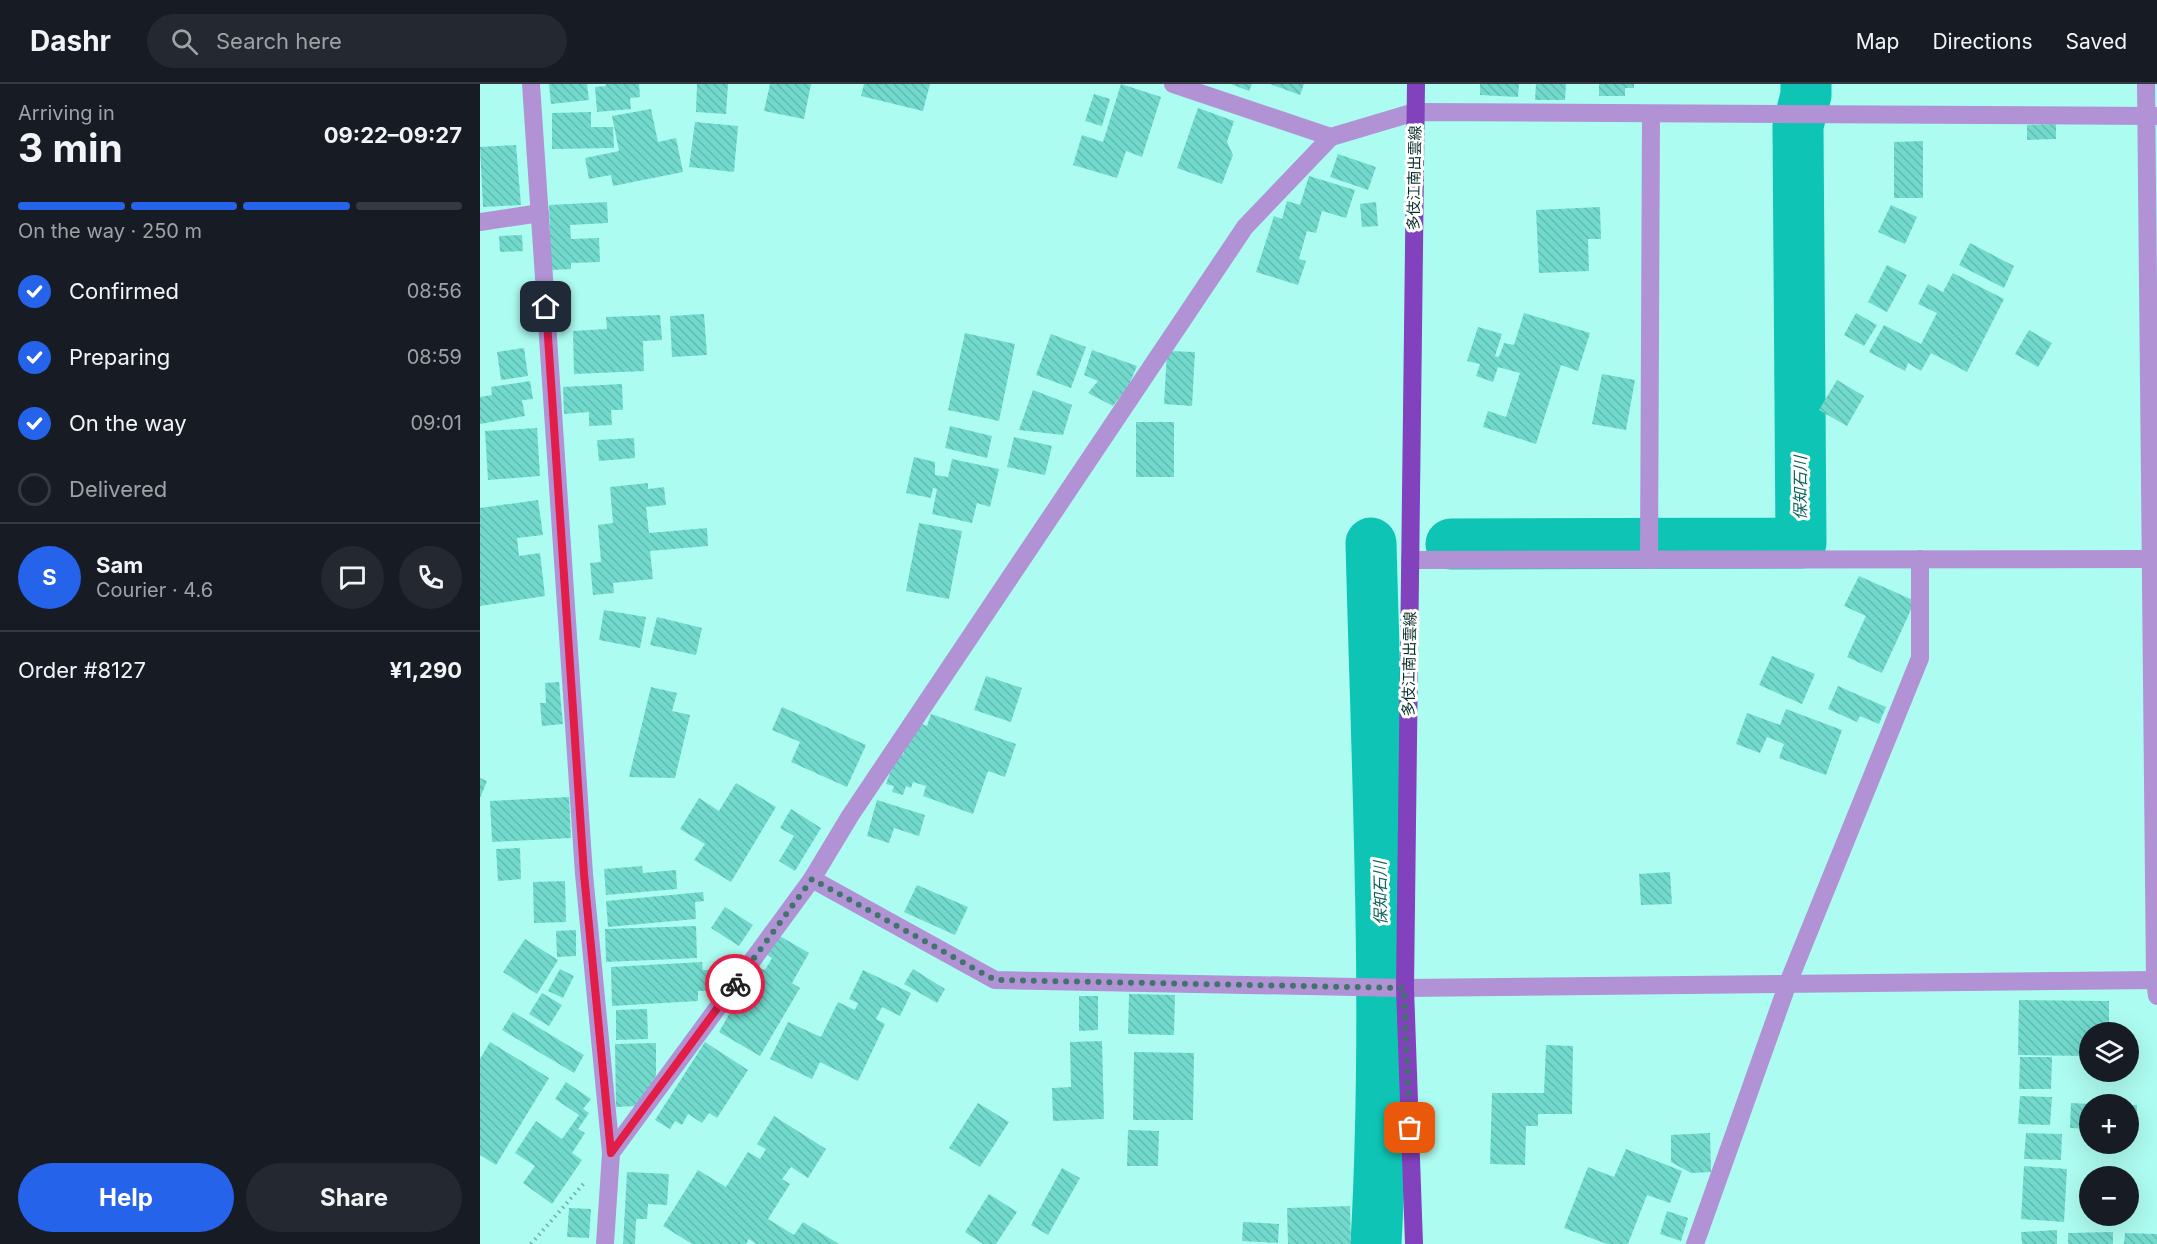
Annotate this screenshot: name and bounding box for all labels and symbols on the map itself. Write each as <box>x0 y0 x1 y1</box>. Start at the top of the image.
street label: 多伎江南出雲線 <box>1404 125 1424 231</box>
pin <box>520 281 571 332</box>
water label: 保知石川 <box>1790 454 1810 520</box>
street label: 多伎江南出雲線 <box>1399 611 1419 717</box>
water label: 保知石川 <box>1369 859 1391 925</box>
courier <box>705 954 765 1014</box>
pin <box>1384 1102 1435 1153</box>

